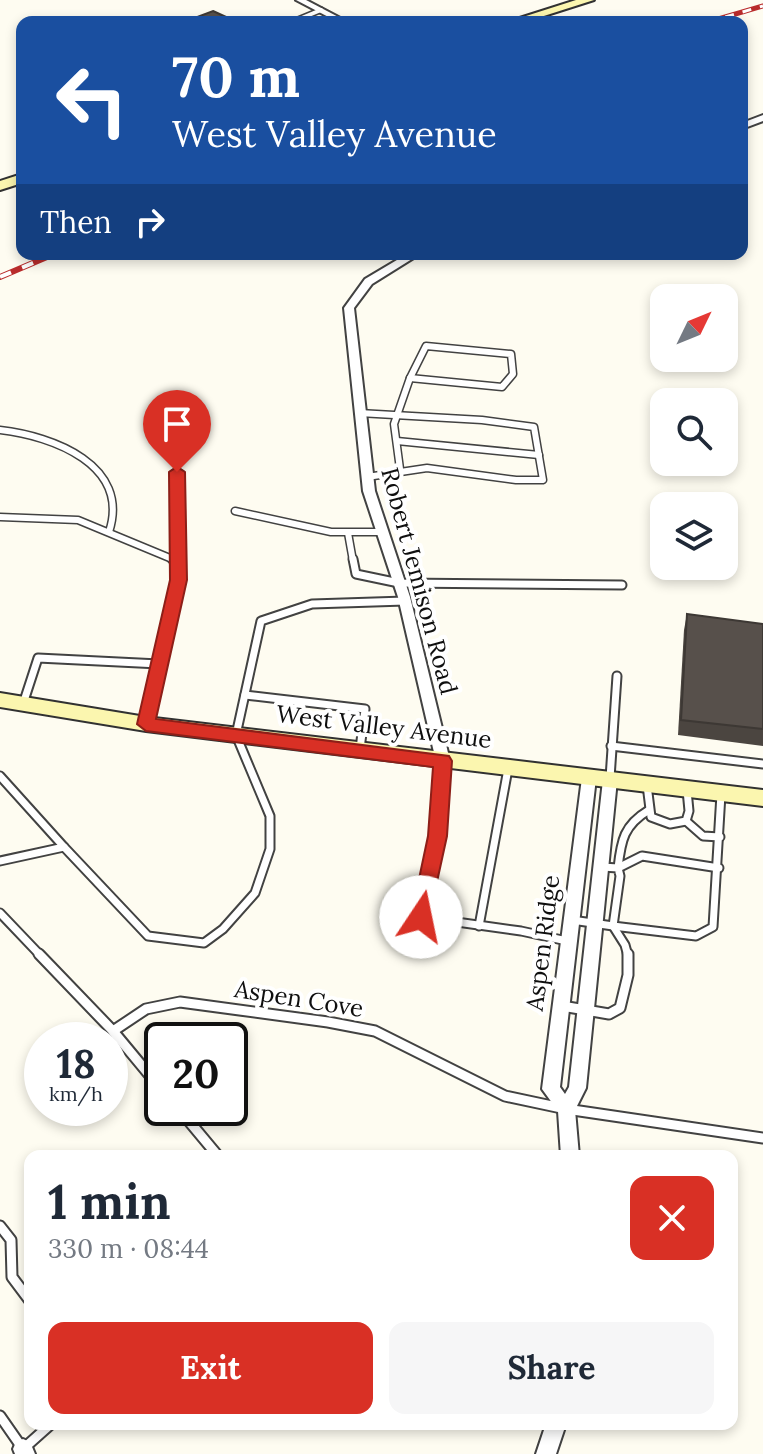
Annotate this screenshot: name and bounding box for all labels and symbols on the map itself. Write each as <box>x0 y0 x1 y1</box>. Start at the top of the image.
north arrow <box>650 284 738 372</box>
pin <box>143 390 211 472</box>
street label: Robert Jemison Road <box>374 464 465 698</box>
street label: West Valley Avenue <box>275 698 493 755</box>
street label: Aspen Ridge <box>519 873 566 1014</box>
position arrow <box>379 875 463 959</box>
street label: Aspen Cove <box>231 973 366 1024</box>
speed limit sign: 20 <box>144 1022 248 1126</box>

